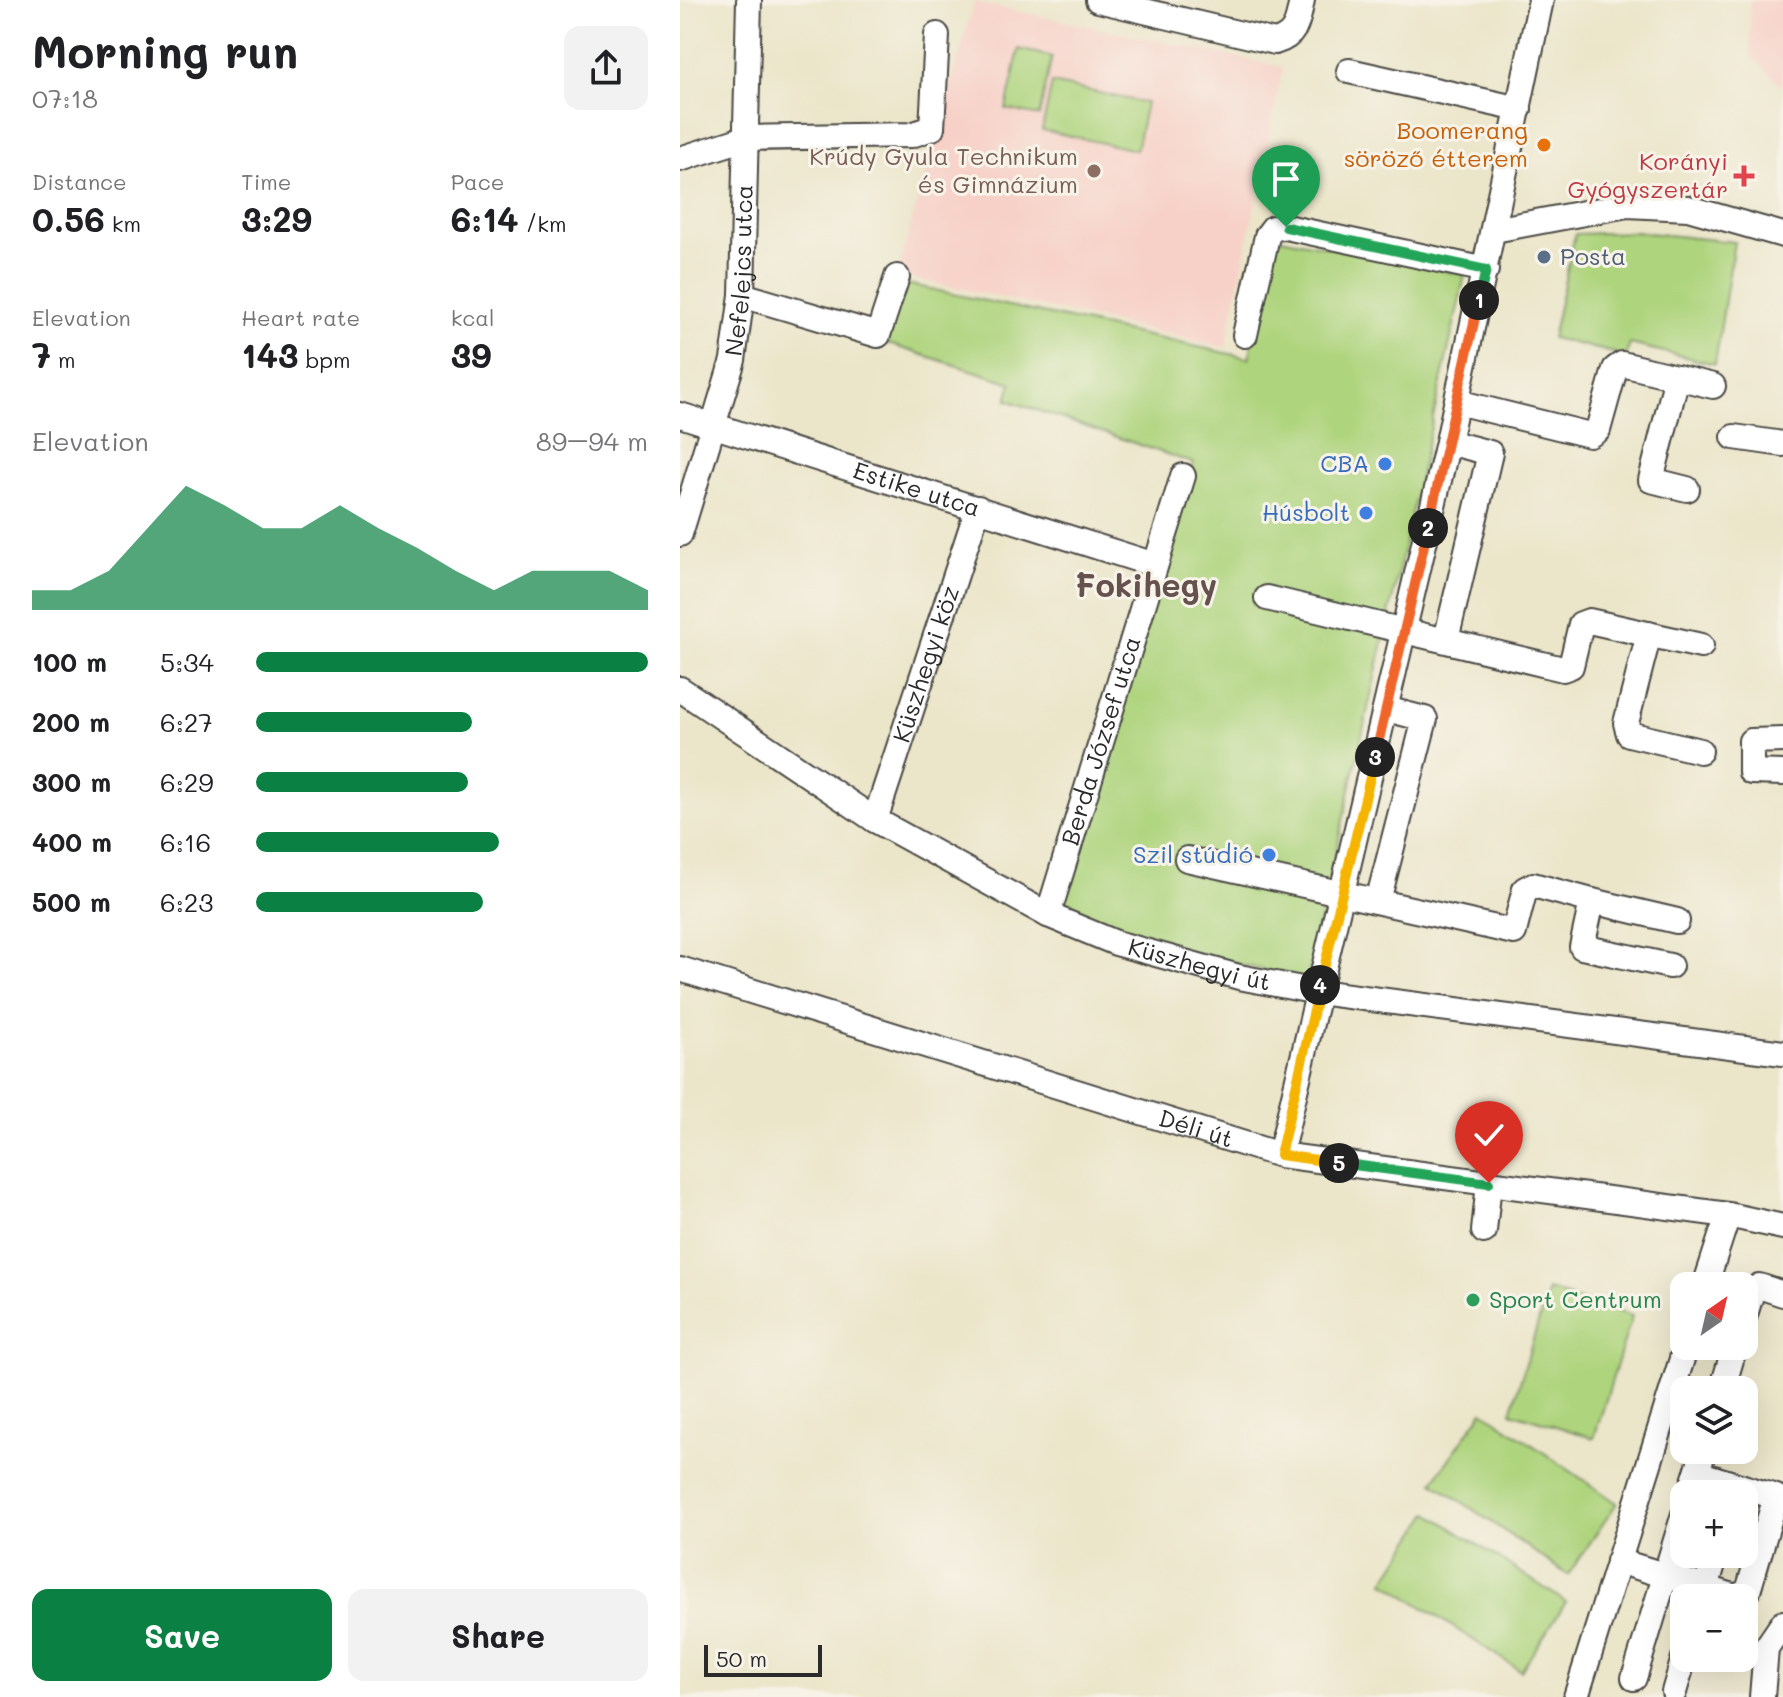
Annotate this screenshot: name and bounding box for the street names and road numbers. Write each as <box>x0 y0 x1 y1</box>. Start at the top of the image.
street label: Nefelejcs utca <box>717 184 759 358</box>
street label: Estike utca <box>850 454 984 523</box>
street label: Küszhegyi köz <box>885 582 965 746</box>
street label: Berda József utca <box>1053 632 1147 849</box>
street label: Küszhegyi út <box>1125 930 1273 997</box>
street label: Déli út <box>1155 1101 1237 1154</box>

